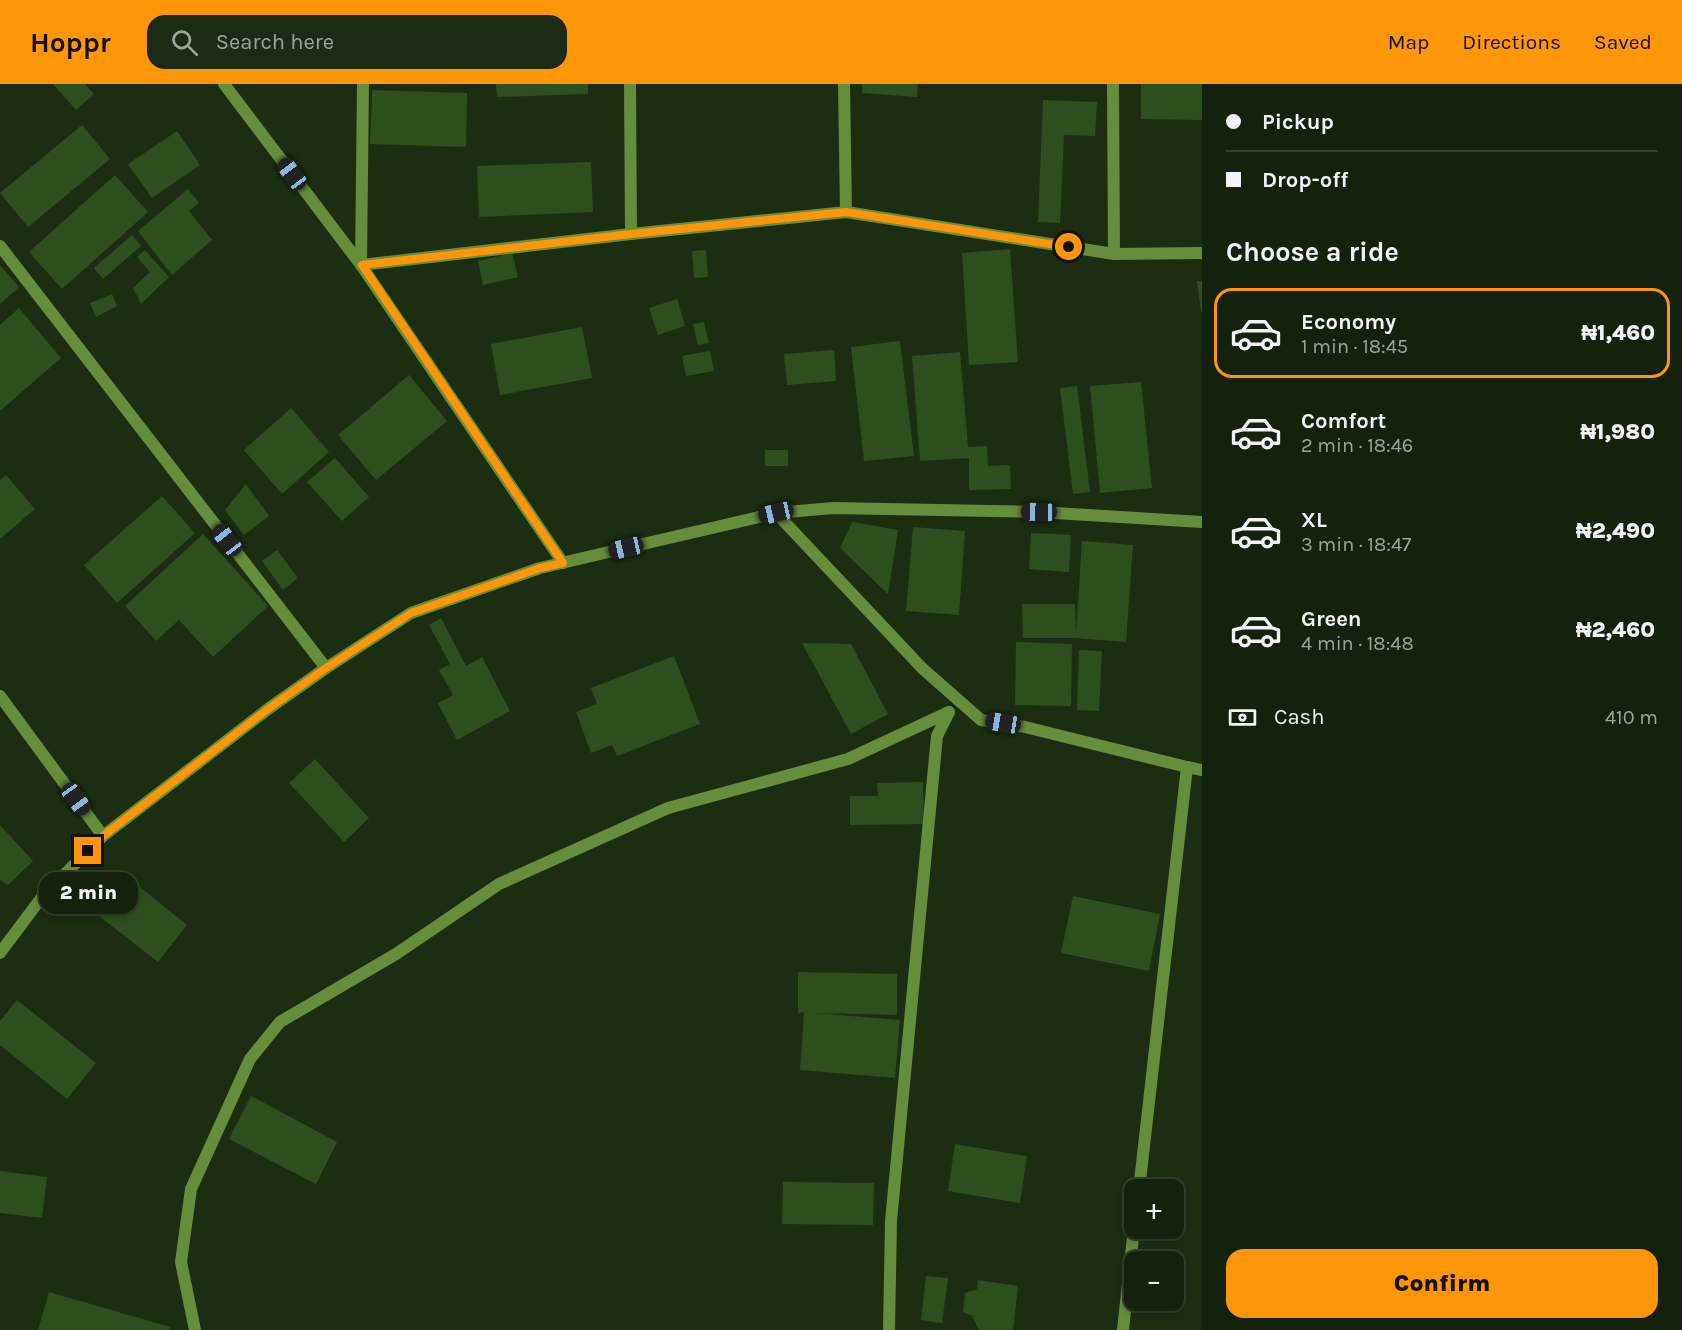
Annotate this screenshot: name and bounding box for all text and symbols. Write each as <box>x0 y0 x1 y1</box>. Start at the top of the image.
search box <box>147 15 567 69</box>
text: Hoppr <box>30 26 111 59</box>
icon: search <box>168 26 201 59</box>
text: Search here <box>216 29 334 55</box>
text: Map <box>1388 30 1429 54</box>
text: Directions <box>1462 30 1561 54</box>
text: Saved <box>1594 30 1652 54</box>
text: Pickup <box>1262 109 1334 135</box>
car <box>274 154 310 194</box>
text: Drop-off <box>1262 167 1348 193</box>
route start <box>1055 233 1082 260</box>
text: Choose a ride <box>1226 236 1399 268</box>
icon: car <box>1229 306 1283 360</box>
text: Economy <box>1301 309 1396 335</box>
text: ₦1,460 <box>1581 320 1655 346</box>
text: 1 min · 18:45 <box>1301 335 1408 358</box>
icon: car <box>1229 405 1283 459</box>
text: Comfort <box>1301 408 1386 434</box>
text: ₦1,980 <box>1580 419 1655 445</box>
text: 2 min · 18:46 <box>1301 434 1413 457</box>
car <box>756 500 796 526</box>
car <box>1021 503 1057 521</box>
icon: car <box>1229 504 1283 558</box>
text: XL <box>1301 507 1327 533</box>
text: ₦2,490 <box>1576 518 1655 544</box>
car <box>209 520 245 560</box>
text: 3 min · 18:47 <box>1301 533 1411 556</box>
car <box>606 535 646 561</box>
icon: car <box>1229 603 1283 657</box>
text: Green <box>1301 606 1362 632</box>
text: ₦2,460 <box>1576 617 1655 643</box>
text: 4 min · 18:48 <box>1301 632 1414 655</box>
icon: cash <box>1226 701 1259 734</box>
text: Cash <box>1274 704 1324 730</box>
text: 410 m <box>1605 706 1658 729</box>
car <box>984 711 1022 735</box>
car <box>58 779 94 819</box>
route end <box>74 837 101 864</box>
callout: 2 min <box>38 872 138 914</box>
text: 2 min <box>60 881 117 904</box>
map controls <box>1124 1179 1184 1311</box>
button: + <box>1124 1179 1184 1239</box>
button: Confirm <box>1226 1249 1658 1318</box>
button: − <box>1124 1251 1184 1311</box>

